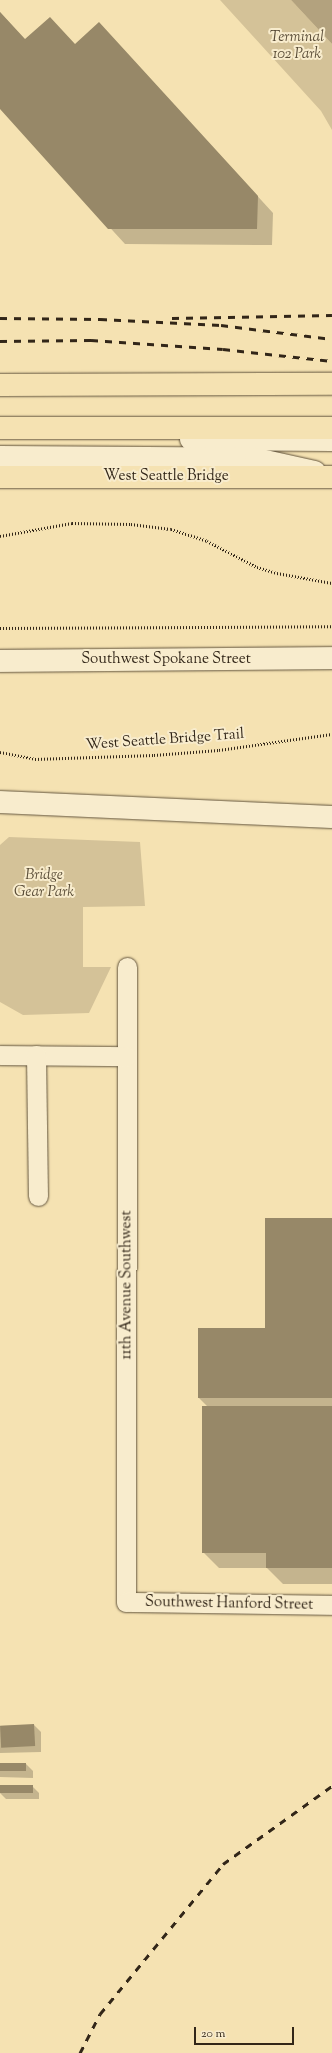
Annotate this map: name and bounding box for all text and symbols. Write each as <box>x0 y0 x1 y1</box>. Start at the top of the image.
park label: Terminal 102 Park <box>270 28 324 63</box>
street label: West Seattle Bridge <box>103 468 229 486</box>
street label: Southwest Spokane Street <box>81 651 251 669</box>
street label: West Seattle Bridge Trail <box>85 725 245 755</box>
park label: Bridge Gear Park <box>14 866 74 901</box>
street label: 11th Avenue Southwest <box>118 1210 136 1360</box>
street label: Southwest Hanford Street <box>145 1594 313 1614</box>
scale bar <box>196 2019 296 2045</box>
text: 20 m <box>201 2025 225 2043</box>

